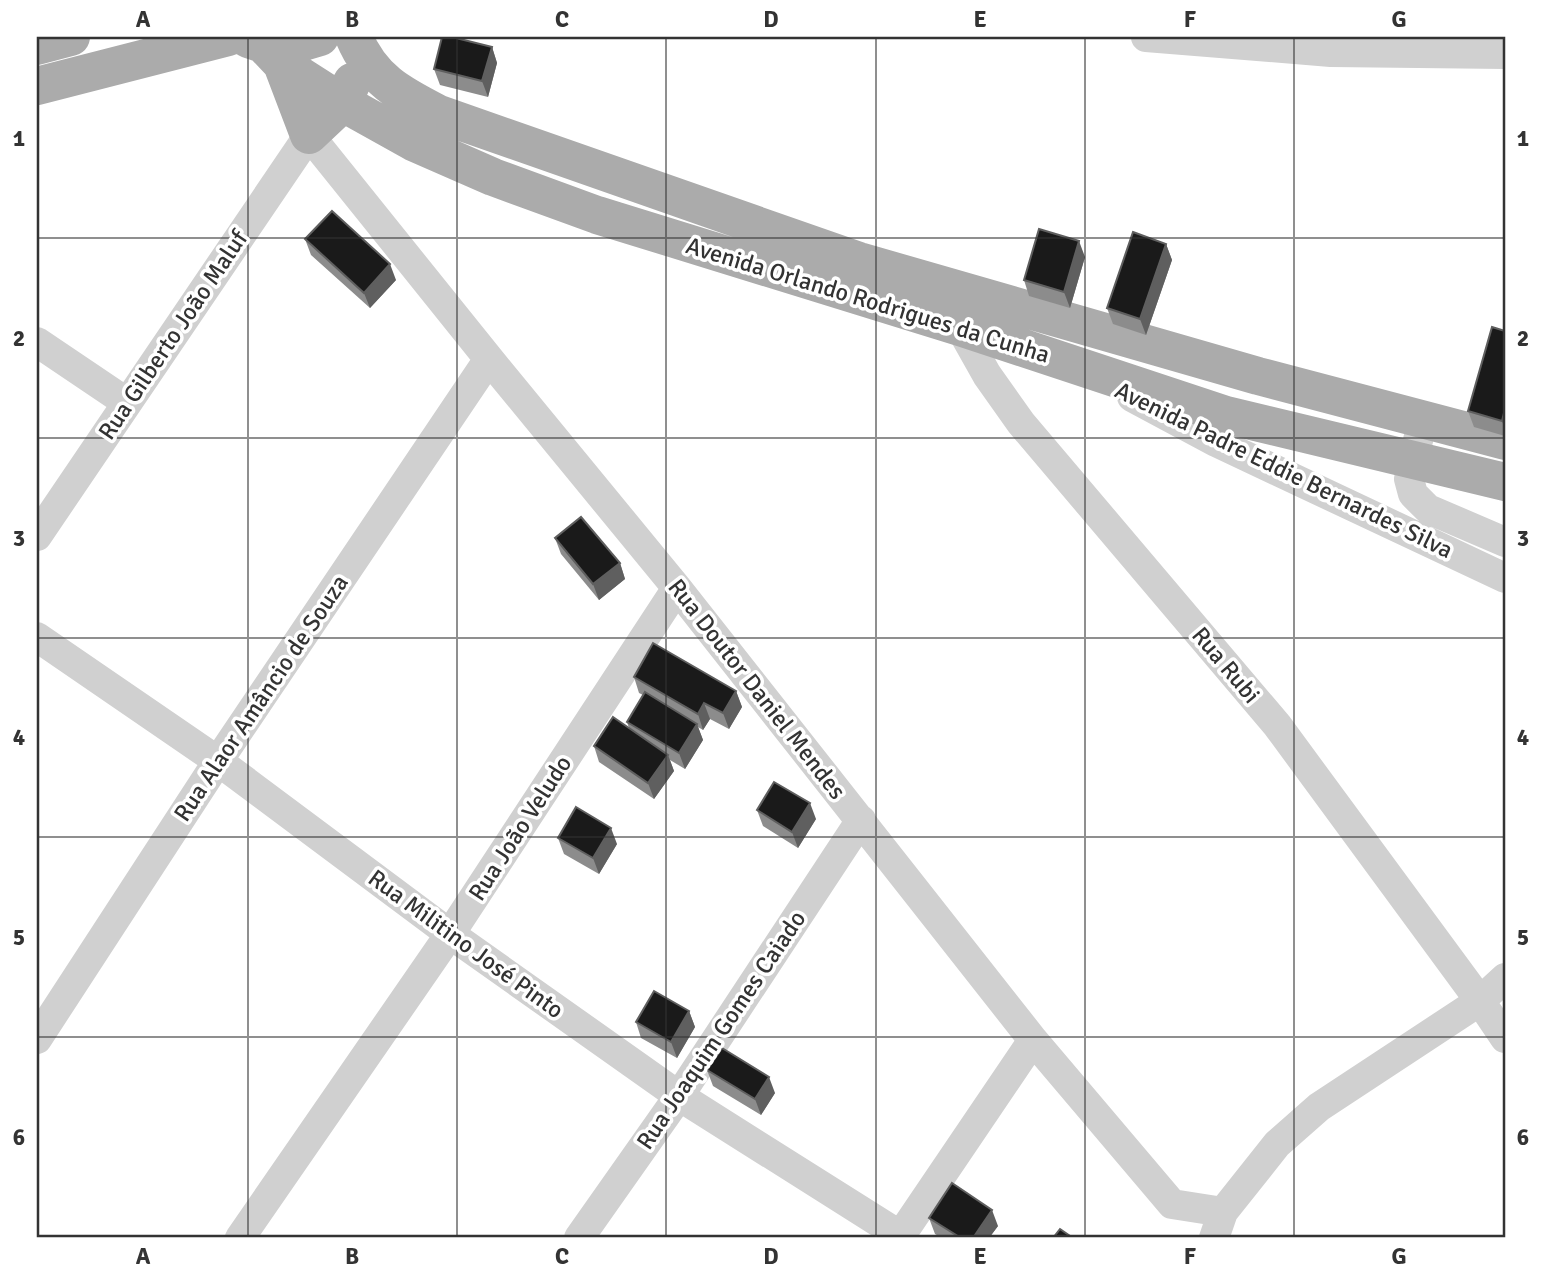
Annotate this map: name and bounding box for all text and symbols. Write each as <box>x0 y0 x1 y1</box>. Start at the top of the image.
text: A <box>136 5 151 34</box>
text: B <box>345 5 359 34</box>
text: C <box>555 5 569 34</box>
text: D <box>763 5 779 34</box>
text: E <box>973 5 987 34</box>
text: F <box>1184 5 1196 34</box>
text: G <box>1391 5 1407 34</box>
text: 1 <box>13 124 25 153</box>
text: 1 <box>1517 124 1529 153</box>
street label: Rua Gilberto João Maluf <box>92 224 255 445</box>
street label: Avenida Orlando Rodrigues da Cunha <box>683 230 1053 370</box>
text: 2 <box>13 324 25 353</box>
text: 2 <box>1517 324 1529 353</box>
street label: Avenida Padre Eddie Bernardes Silva <box>1110 375 1458 565</box>
text: 3 <box>13 524 25 553</box>
text: 3 <box>1517 524 1529 553</box>
street label: Rua Alaor Amâncio de Souza <box>167 569 355 827</box>
street label: Rua Doutor Daniel Mendes <box>662 573 852 805</box>
street label: Rua Rubi <box>1185 621 1267 709</box>
text: 4 <box>13 723 25 752</box>
text: 4 <box>1517 723 1529 752</box>
street label: Rua João Veludo <box>462 750 578 906</box>
street label: Rua Militino José Pinto <box>362 863 570 1025</box>
street label: Rua Joaquim Gomes Caiado <box>630 905 812 1155</box>
text: 5 <box>13 923 25 952</box>
text: 5 <box>1517 923 1529 952</box>
text: 6 <box>13 1123 25 1152</box>
text: 6 <box>1517 1123 1529 1152</box>
text: A <box>136 1242 151 1271</box>
text: B <box>345 1242 359 1271</box>
text: C <box>555 1242 569 1271</box>
text: D <box>763 1242 779 1271</box>
text: E <box>973 1242 987 1271</box>
text: F <box>1184 1242 1196 1271</box>
text: G <box>1391 1242 1407 1271</box>

